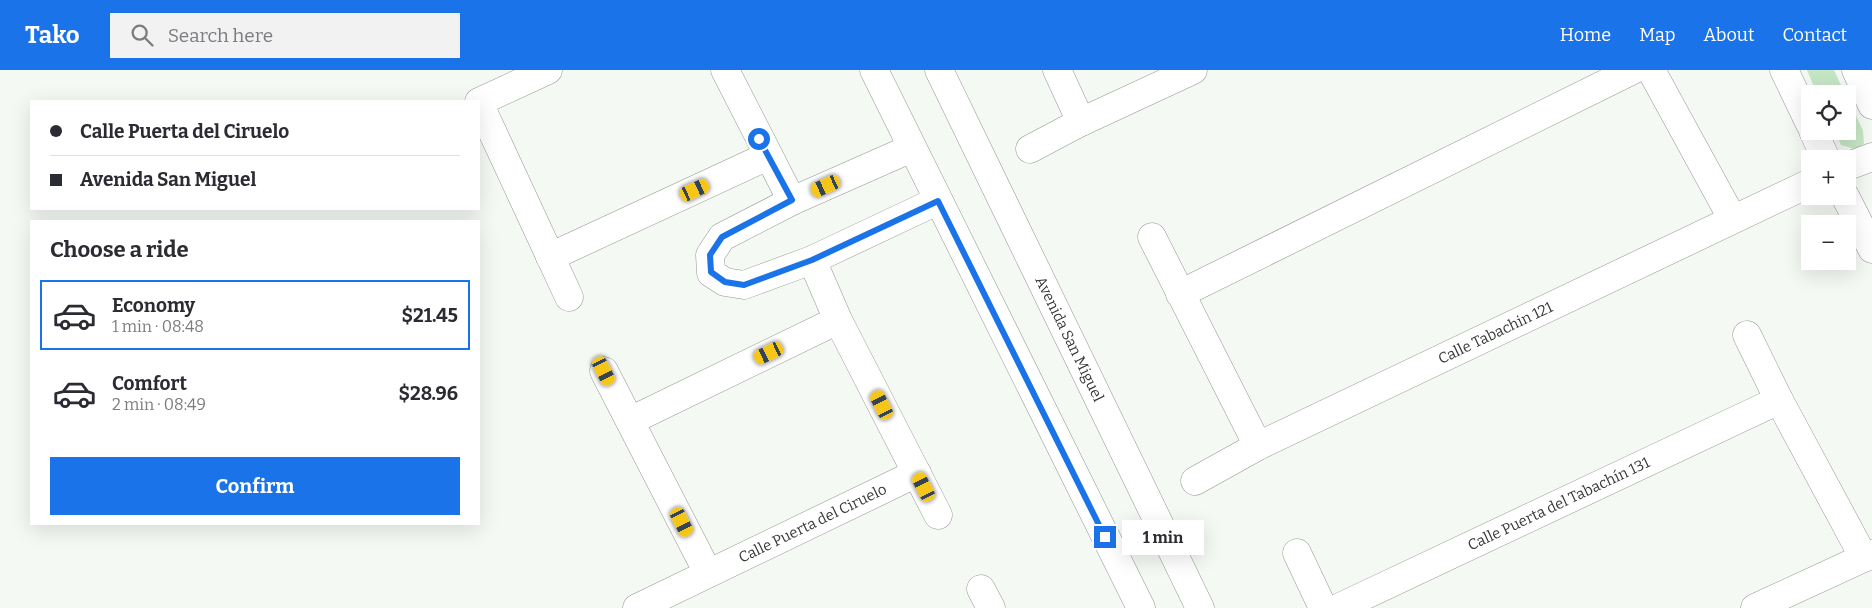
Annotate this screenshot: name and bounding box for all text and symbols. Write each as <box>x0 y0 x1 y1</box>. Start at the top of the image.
search box <box>110 13 460 58</box>
text: Tako <box>25 21 80 49</box>
icon: search <box>128 21 156 49</box>
text: Search here <box>168 24 273 47</box>
text: Home <box>1560 24 1611 46</box>
text: Map <box>1639 24 1675 46</box>
text: About <box>1703 24 1754 46</box>
text: Contact <box>1782 24 1847 46</box>
map controls <box>1801 85 1856 270</box>
button: locate <box>1801 85 1856 140</box>
text: Calle Puerta del Ciruelo <box>80 120 289 143</box>
route start <box>748 128 770 150</box>
button: + <box>1801 150 1856 205</box>
text: Avenida San Miguel <box>80 168 256 191</box>
car <box>809 173 842 199</box>
car <box>678 177 711 203</box>
button: − <box>1801 215 1856 270</box>
text: Choose a ride <box>50 236 189 263</box>
street label: Avenida San Miguel <box>1031 273 1108 405</box>
icon: car <box>52 293 97 338</box>
text: Economy <box>112 294 195 317</box>
street label: Calle Tabachin 121 <box>1435 298 1556 368</box>
text: $21.45 <box>401 304 458 327</box>
text: 1 min · 08:48 <box>112 317 204 336</box>
car <box>752 340 785 366</box>
car <box>590 354 617 388</box>
icon: car <box>52 371 97 416</box>
text: Comfort <box>112 372 187 395</box>
text: $28.96 <box>399 382 458 405</box>
car <box>868 388 895 422</box>
text: 2 min · 08:49 <box>112 395 206 414</box>
street label: Calle Puerta del Tabachín 131 <box>1465 453 1653 554</box>
button: Confirm <box>50 457 460 515</box>
car <box>910 470 937 504</box>
street label: Calle Puerta del Ciruelo <box>736 480 890 567</box>
car <box>668 505 695 539</box>
callout: 1 min <box>1122 520 1205 554</box>
route end <box>1094 526 1116 548</box>
text: 1 min <box>1143 528 1183 547</box>

